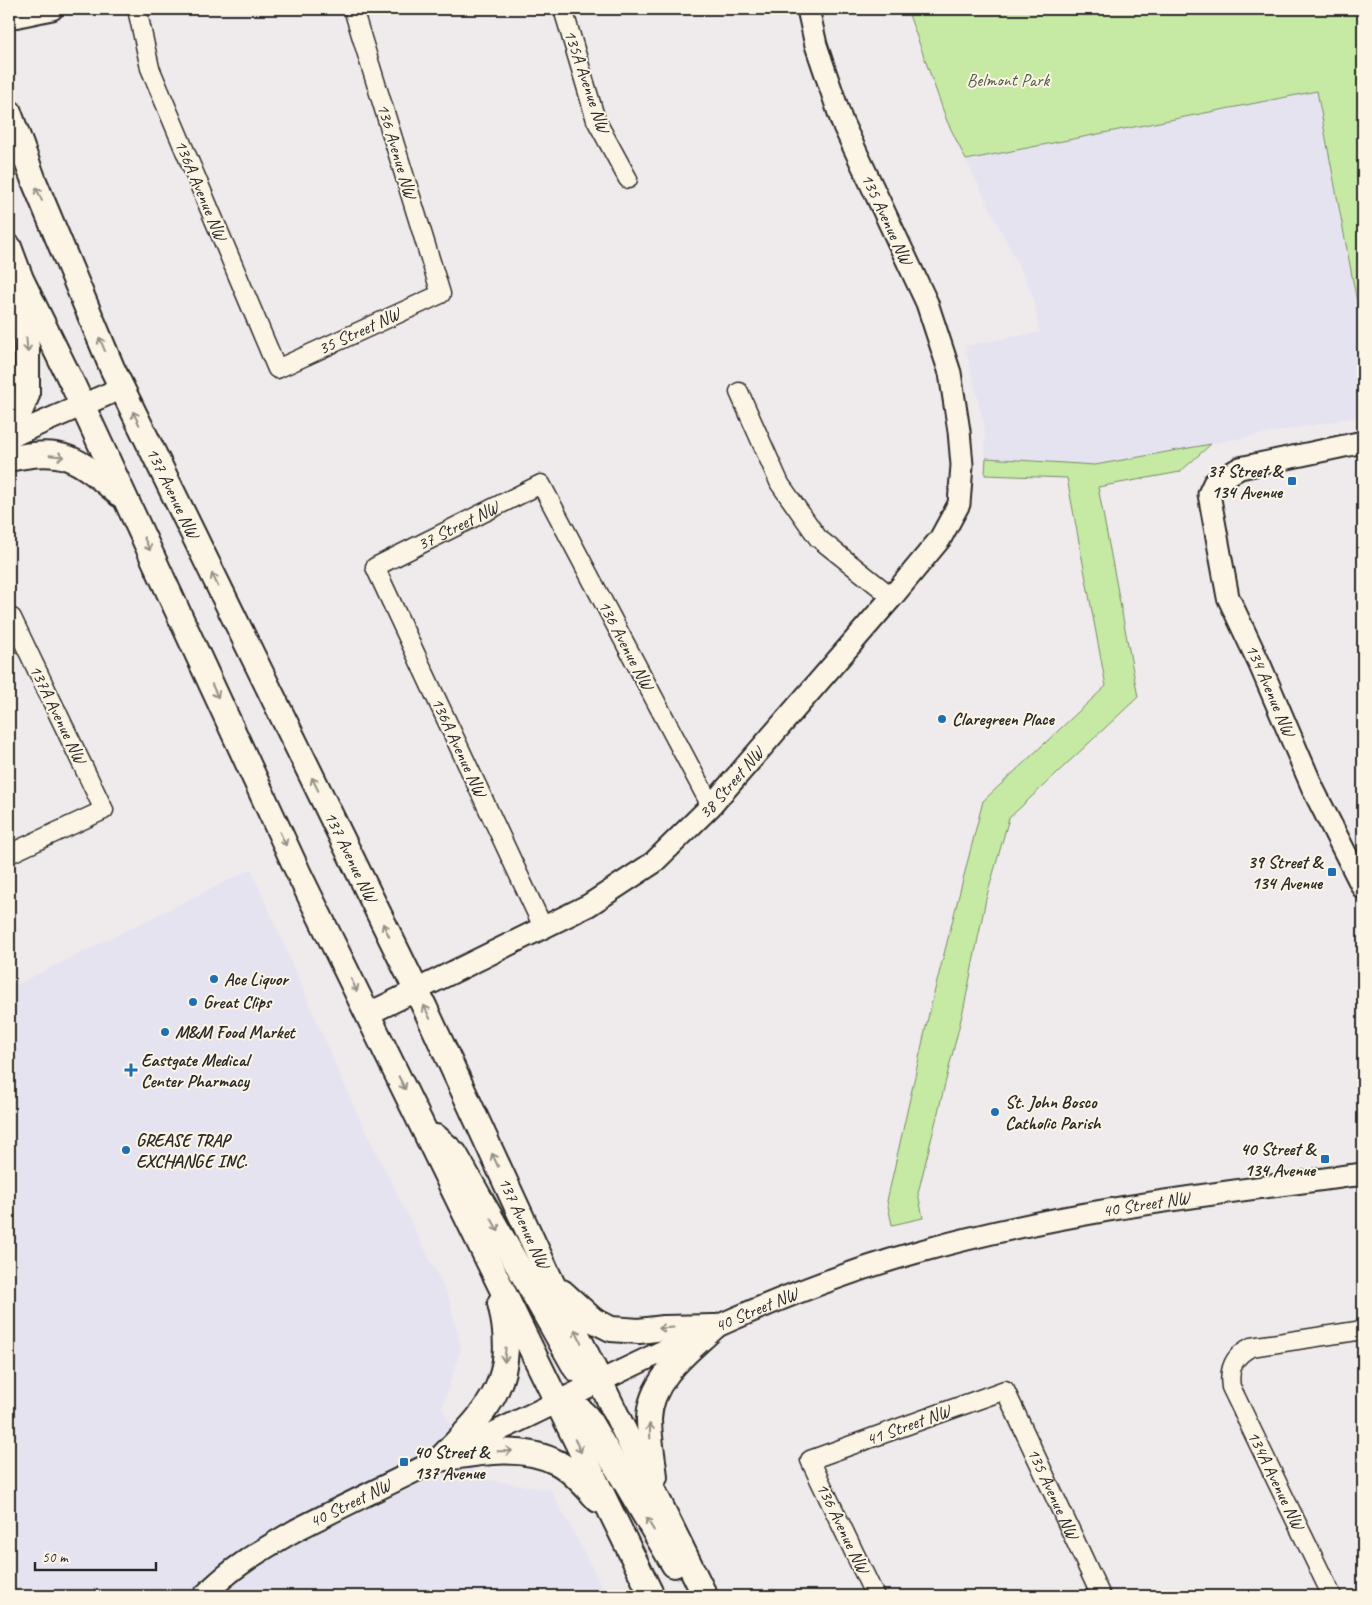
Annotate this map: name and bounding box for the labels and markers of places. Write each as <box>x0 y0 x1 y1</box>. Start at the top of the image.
place label: 37 Street & 134 Avenue <box>1207 460 1285 503</box>
marker: 37 Street & 134 Avenue <box>1286 475 1298 487</box>
place label: Claregreen Place <box>952 708 1056 730</box>
marker: Claregreen Place <box>936 713 948 725</box>
place label: 39 Street & 134 Avenue <box>1247 851 1325 894</box>
marker: 39 Street & 134 Avenue <box>1326 866 1338 878</box>
place label: Ace Liquor <box>224 968 290 990</box>
marker: Ace Liquor <box>208 973 220 985</box>
place label: Great Clips <box>203 991 272 1013</box>
marker: Great Clips <box>187 996 199 1008</box>
place label: M&M Food Market <box>175 1021 296 1043</box>
marker: M&M Food Market <box>159 1026 171 1038</box>
place label: Eastgate Medical Center Pharmacy <box>141 1049 252 1092</box>
marker: Eastgate Medical Center Pharmacy <box>125 1064 137 1076</box>
place label: St. John Bosco Catholic Parish <box>1005 1091 1102 1134</box>
marker: St. John Bosco Catholic Parish <box>989 1106 1001 1118</box>
place label: GREASE TRAP EXCHANGE INC. <box>136 1129 248 1172</box>
place label: 40 Street & 134 Avenue <box>1240 1138 1318 1181</box>
marker: GREASE TRAP EXCHANGE INC. <box>120 1144 132 1156</box>
marker: 40 Street & 134 Avenue <box>1319 1153 1331 1165</box>
place label: 40 Street & 137 Avenue <box>414 1441 492 1484</box>
marker: 40 Street & 137 Avenue <box>398 1456 410 1468</box>

